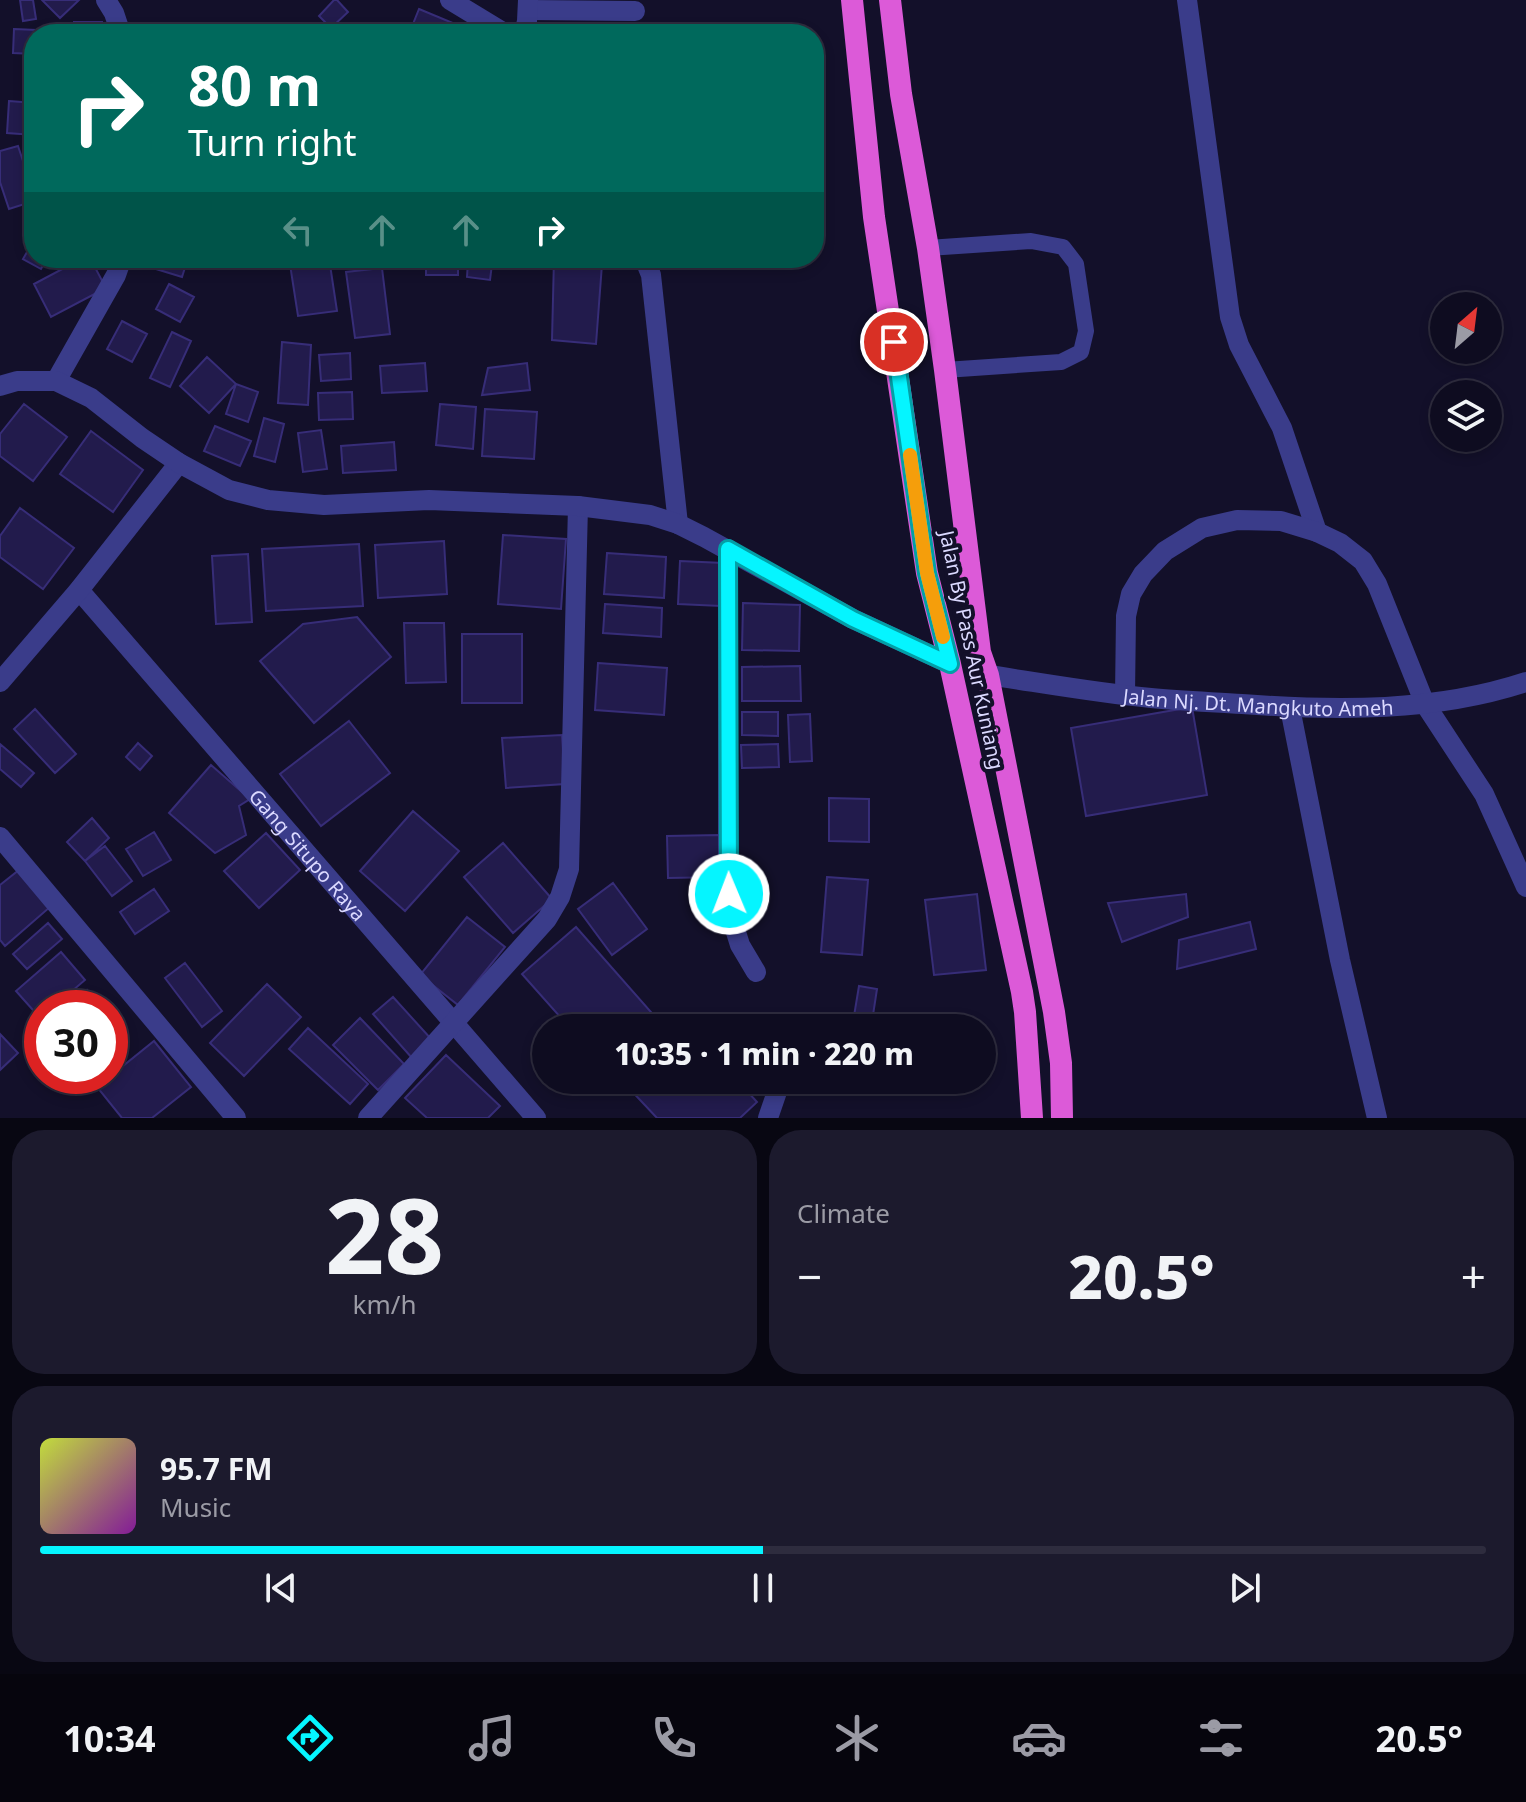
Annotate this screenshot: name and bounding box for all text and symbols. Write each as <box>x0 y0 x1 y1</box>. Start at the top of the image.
text: 80 m <box>188 46 321 122</box>
icon: right <box>56 56 160 160</box>
text: Turn right <box>188 118 356 167</box>
icon: left <box>276 208 320 252</box>
icon: ahead <box>360 208 404 252</box>
icon: ahead <box>444 208 488 252</box>
icon: right <box>528 208 572 252</box>
north arrow <box>1430 292 1502 364</box>
map controls <box>1430 292 1502 452</box>
pin <box>860 308 928 376</box>
icon: arrive <box>872 320 916 364</box>
button: layers <box>1430 380 1502 452</box>
street label: Jalan By Pass Aur Kuniang <box>933 526 1011 772</box>
street label: Jalan Nj. Dt. Mangkuto Ameh <box>1120 681 1394 722</box>
street label: Gang Situpo Raya <box>243 783 373 926</box>
position arrow <box>687 852 771 936</box>
speed limit sign: 30 <box>24 990 128 1094</box>
text: 10:35 · 1 min · 220 m <box>614 1033 914 1074</box>
text: 28 <box>325 1163 444 1304</box>
text: Climate <box>797 1195 890 1231</box>
text: 20.5° <box>1068 1235 1215 1317</box>
text: − <box>797 1246 822 1306</box>
text: + <box>1461 1246 1486 1306</box>
text: km/h <box>353 1286 416 1322</box>
text: 95.7 FM <box>160 1448 272 1489</box>
text: Music <box>160 1489 231 1525</box>
icon: previous <box>259 1566 303 1610</box>
icon: pause <box>741 1566 785 1610</box>
icon: next <box>1223 1566 1267 1610</box>
icon: directions <box>282 1710 338 1766</box>
icon: music <box>464 1710 520 1766</box>
icon: phone <box>646 1710 702 1766</box>
icon: climate <box>829 1710 885 1766</box>
icon: car <box>1011 1710 1067 1766</box>
icon: filters <box>1193 1710 1249 1766</box>
text: 10:34 <box>63 1714 156 1763</box>
text: 20.5° <box>1376 1714 1463 1763</box>

